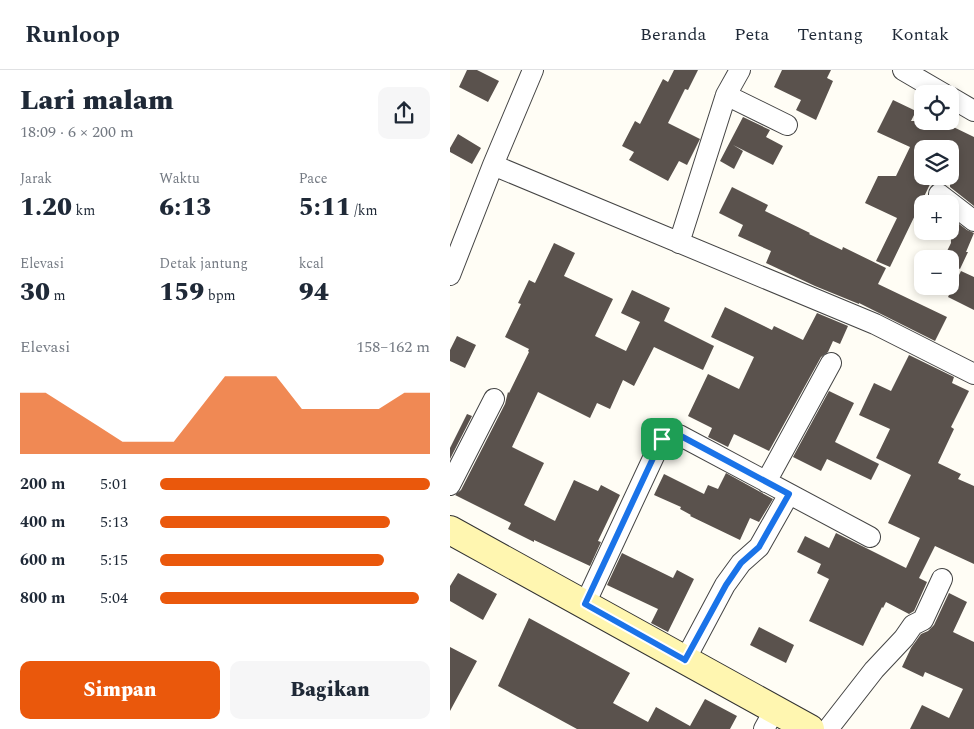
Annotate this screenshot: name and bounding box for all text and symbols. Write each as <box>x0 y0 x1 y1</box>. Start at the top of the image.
text: Runloop <box>25 17 120 53</box>
text: Beranda <box>640 21 706 48</box>
text: Peta <box>734 21 769 48</box>
text: Tentang <box>797 21 863 48</box>
text: Kontak <box>891 21 949 48</box>
text: Lari malam <box>20 79 174 122</box>
map controls <box>914 85 959 295</box>
button: locate <box>914 85 959 130</box>
button: share <box>378 87 430 139</box>
text: 18:09 · 6 × 200 m <box>20 120 134 144</box>
button: layers <box>914 140 959 185</box>
text: Jarak <box>20 168 52 189</box>
text: Waktu <box>159 168 200 189</box>
text: Pace <box>299 168 328 189</box>
text: 1.20 <box>20 189 72 227</box>
text: 6:13 <box>159 189 211 227</box>
text: 5:11 <box>299 189 351 227</box>
button: + <box>914 195 959 240</box>
text: km <box>72 200 95 221</box>
text: /km <box>351 200 378 221</box>
button: − <box>914 250 959 295</box>
text: Elevasi <box>20 253 64 274</box>
text: Detak jantung <box>159 253 248 274</box>
text: kcal <box>299 253 324 274</box>
text: 30 <box>20 274 50 312</box>
text: 159 <box>159 274 204 312</box>
text: 94 <box>299 274 329 312</box>
text: m <box>50 285 66 306</box>
text: bpm <box>204 285 236 306</box>
text: Elevasi <box>20 335 70 359</box>
text: 158–162 m <box>356 335 430 359</box>
pin <box>641 418 683 460</box>
icon: arrive <box>648 425 676 453</box>
text: 200 m <box>20 472 65 496</box>
text: 5:01 <box>100 472 128 496</box>
text: 400 m <box>20 510 65 534</box>
text: 5:13 <box>100 510 128 534</box>
text: 600 m <box>20 548 65 572</box>
text: 5:15 <box>100 548 128 572</box>
text: 800 m <box>20 586 65 610</box>
text: 5:04 <box>100 586 128 610</box>
button: Simpan <box>20 661 220 719</box>
button: Bagikan <box>230 661 430 719</box>

